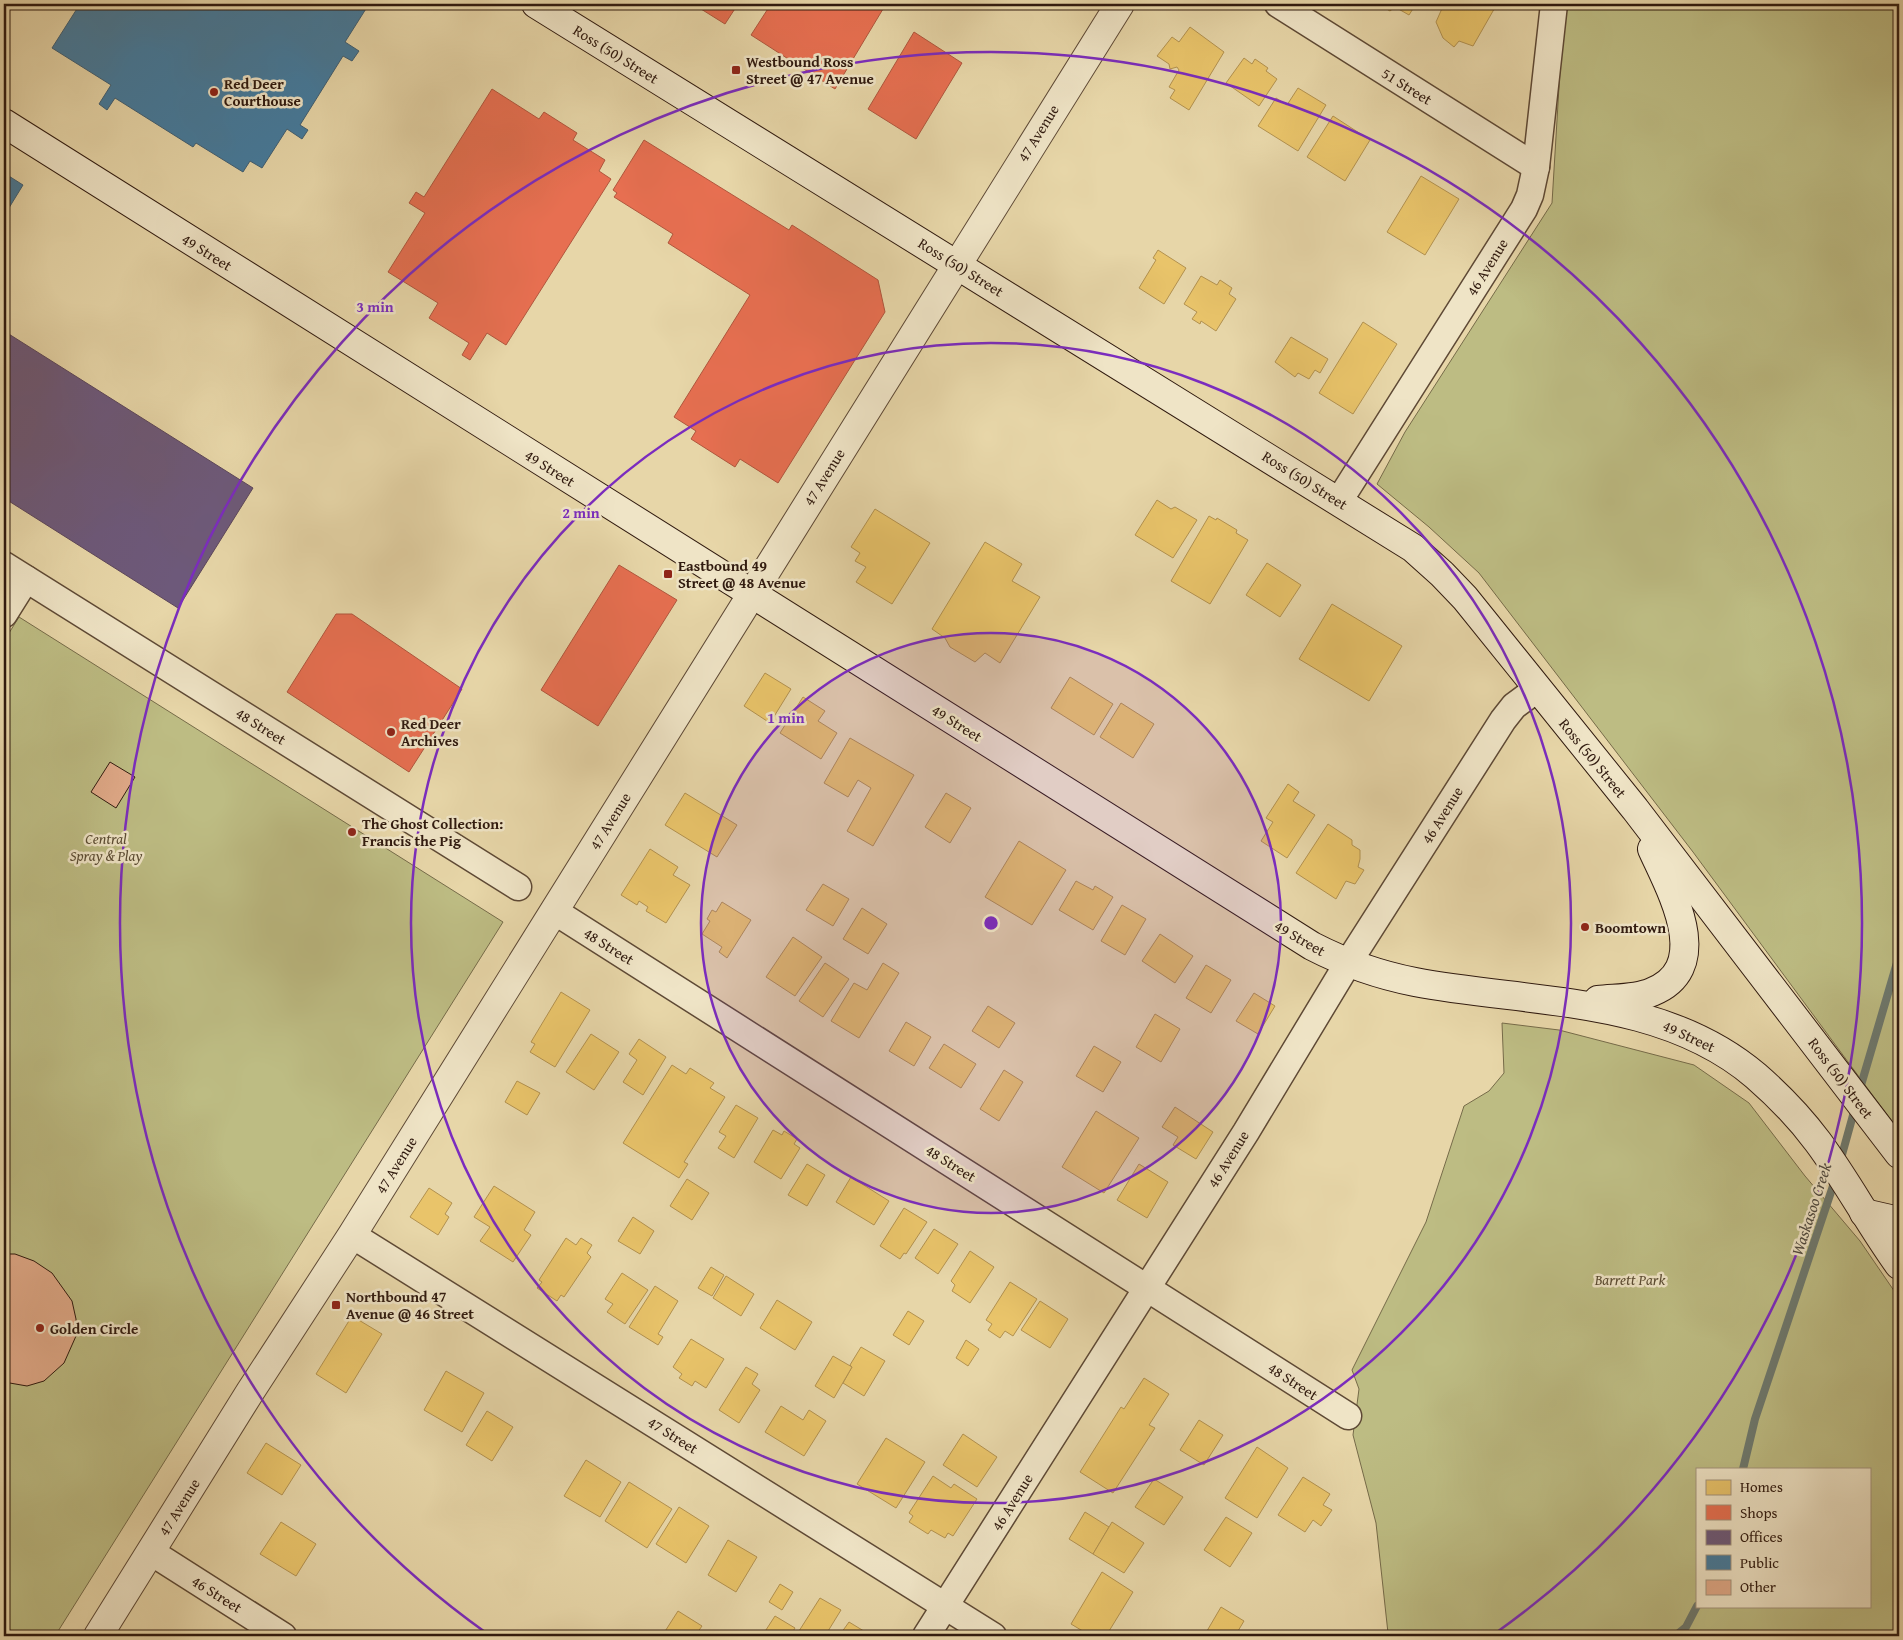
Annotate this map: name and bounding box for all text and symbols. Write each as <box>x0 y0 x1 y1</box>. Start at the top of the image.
street label: Ross (50) Street <box>569 19 663 89</box>
place label: Westbound Ross Street @ 47 Avenue <box>746 51 874 89</box>
street label: 51 Street <box>1378 62 1437 110</box>
marker: Westbound Ross Street @ 47 Avenue <box>730 64 742 76</box>
place label: Red Deer Courthouse <box>224 73 301 111</box>
marker: Red Deer Courthouse <box>208 86 220 98</box>
street label: 47 Avenue <box>1012 100 1064 166</box>
street label: 49 Street <box>178 228 237 276</box>
street label: Ross (50) Street <box>914 232 1008 302</box>
street label: 46 Avenue <box>1461 234 1513 300</box>
text: 3 min <box>356 296 394 317</box>
street label: 49 Street <box>521 444 580 492</box>
street label: 47 Avenue <box>798 444 850 510</box>
street label: Ross (50) Street <box>1258 445 1352 515</box>
text: 2 min <box>562 502 600 523</box>
place label: Eastbound 49 Street @ 48 Avenue <box>678 555 806 593</box>
marker: Eastbound 49 Street @ 48 Avenue <box>662 568 674 580</box>
street label: 49 Street <box>928 699 987 747</box>
street label: 48 Street <box>232 702 291 750</box>
text: 1 min <box>767 707 805 728</box>
place label: Red Deer Archives <box>401 713 461 751</box>
street label: Ross (50) Street <box>1554 714 1632 803</box>
marker: Red Deer Archives <box>385 726 397 738</box>
street label: 46 Avenue <box>1416 782 1468 848</box>
street label: 47 Avenue <box>584 788 636 854</box>
place label: The Ghost Collection: Francis the Pig <box>362 813 503 851</box>
marker: The Ghost Collection: Francis the Pig <box>346 826 358 838</box>
park label: Central Spray & Play <box>70 828 142 866</box>
centre of rings <box>982 914 1000 932</box>
street label: 49 Street <box>1271 915 1330 961</box>
place label: Boomtown <box>1595 917 1666 938</box>
marker: Boomtown <box>1579 921 1591 933</box>
street label: 48 Street <box>580 922 639 970</box>
street label: 49 Street <box>1659 1015 1719 1058</box>
street label: Ross (50) Street <box>1803 1033 1879 1124</box>
street label: 46 Avenue <box>1202 1126 1254 1192</box>
street label: 47 Avenue <box>370 1132 422 1198</box>
street label: 48 Street <box>922 1139 981 1187</box>
water label: Waskasoo Creek <box>1785 1159 1837 1258</box>
park label: Barrett Park <box>1594 1269 1665 1290</box>
place label: Northbound 47 Avenue @ 46 Street <box>346 1286 474 1324</box>
marker: Northbound 47 Avenue @ 46 Street <box>330 1299 342 1311</box>
place label: Golden Circle <box>50 1318 138 1339</box>
marker: Golden Circle <box>34 1322 46 1334</box>
street label: 48 Street <box>1264 1357 1323 1405</box>
street label: 47 Street <box>644 1411 703 1459</box>
legend <box>1696 1468 1870 1608</box>
street label: 46 Avenue <box>986 1469 1038 1535</box>
street label: 47 Avenue <box>153 1474 205 1540</box>
text: Homes <box>1740 1476 1783 1497</box>
text: Shops <box>1740 1502 1777 1523</box>
text: Offices <box>1740 1526 1783 1547</box>
text: Public <box>1740 1552 1779 1573</box>
street label: 46 Street <box>188 1570 247 1618</box>
text: Other <box>1740 1576 1776 1597</box>

